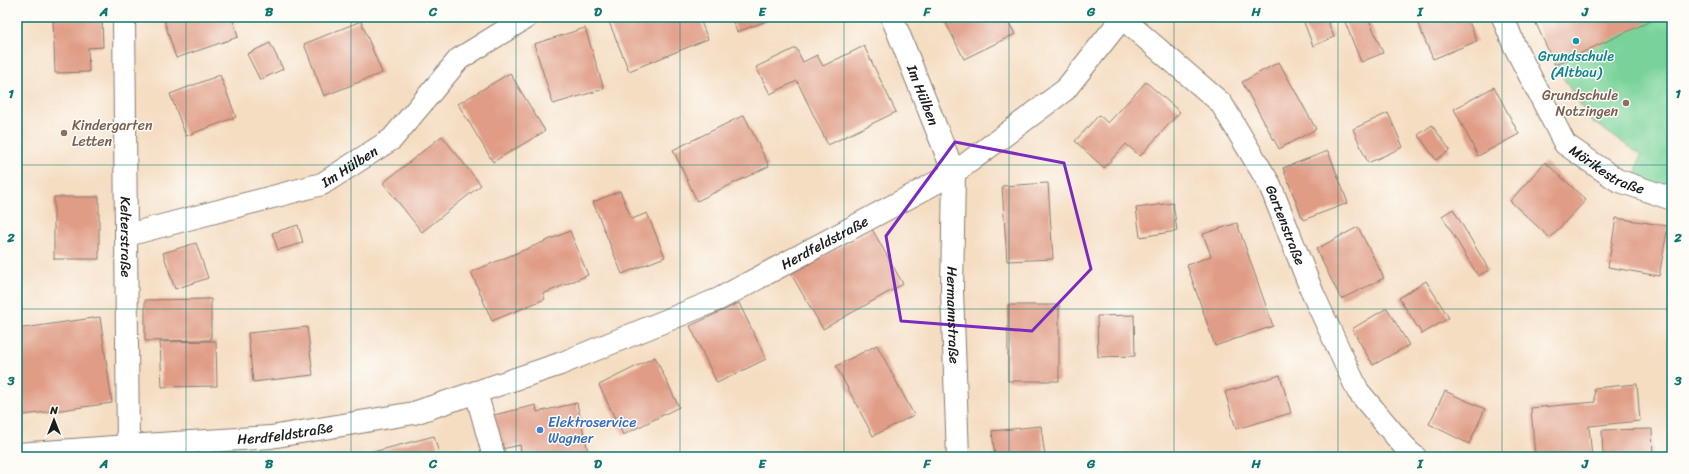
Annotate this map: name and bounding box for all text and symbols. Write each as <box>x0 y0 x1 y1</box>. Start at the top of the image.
text: A <box>99 0 108 23</box>
text: B <box>265 0 274 23</box>
text: C <box>428 0 438 23</box>
text: D <box>594 0 602 23</box>
text: E <box>758 0 767 23</box>
text: F <box>922 0 931 23</box>
text: G <box>1086 0 1096 23</box>
text: H <box>1250 0 1261 23</box>
text: I <box>1416 0 1424 23</box>
text: J <box>1581 0 1589 23</box>
marker: Grundschule (Altbau) <box>1571 36 1581 46</box>
place label: Grundschule (Altbau) <box>1538 44 1614 85</box>
street label: Im Hülben <box>899 60 946 130</box>
text: 1 <box>8 82 14 105</box>
text: 1 <box>1675 82 1681 105</box>
place label: Grundschule Notzingen <box>1542 83 1618 124</box>
marker: Grundschule Notzingen <box>1621 98 1631 108</box>
place label: Kindergarten Letten <box>72 113 153 154</box>
marker: Kindergarten Letten <box>59 128 69 138</box>
street label: Mörikestraße <box>1564 138 1648 202</box>
street label: Im Hülben <box>315 139 383 195</box>
street label: Gartenstraße <box>1258 181 1312 269</box>
street label: Kelterstraße <box>113 196 138 278</box>
street label: Herdfeldstraße <box>776 209 873 277</box>
text: 2 <box>6 226 15 249</box>
text: 2 <box>1673 226 1682 249</box>
street label: Hermannstraße <box>939 266 967 364</box>
text: 3 <box>6 369 15 392</box>
text: 3 <box>1673 369 1682 392</box>
north arrow <box>34 400 74 440</box>
text: N <box>49 401 58 420</box>
place label: Elektroservice Wagner <box>548 410 636 451</box>
street label: Herdfeldstraße <box>237 415 335 452</box>
marker: Elektroservice Wagner <box>535 425 545 435</box>
text: A <box>99 452 108 474</box>
text: B <box>265 452 274 474</box>
text: C <box>428 452 438 474</box>
text: D <box>594 452 602 474</box>
text: E <box>758 452 767 474</box>
text: F <box>922 452 931 474</box>
text: G <box>1086 452 1096 474</box>
text: H <box>1250 452 1261 474</box>
text: I <box>1416 452 1424 474</box>
text: J <box>1581 452 1589 474</box>

